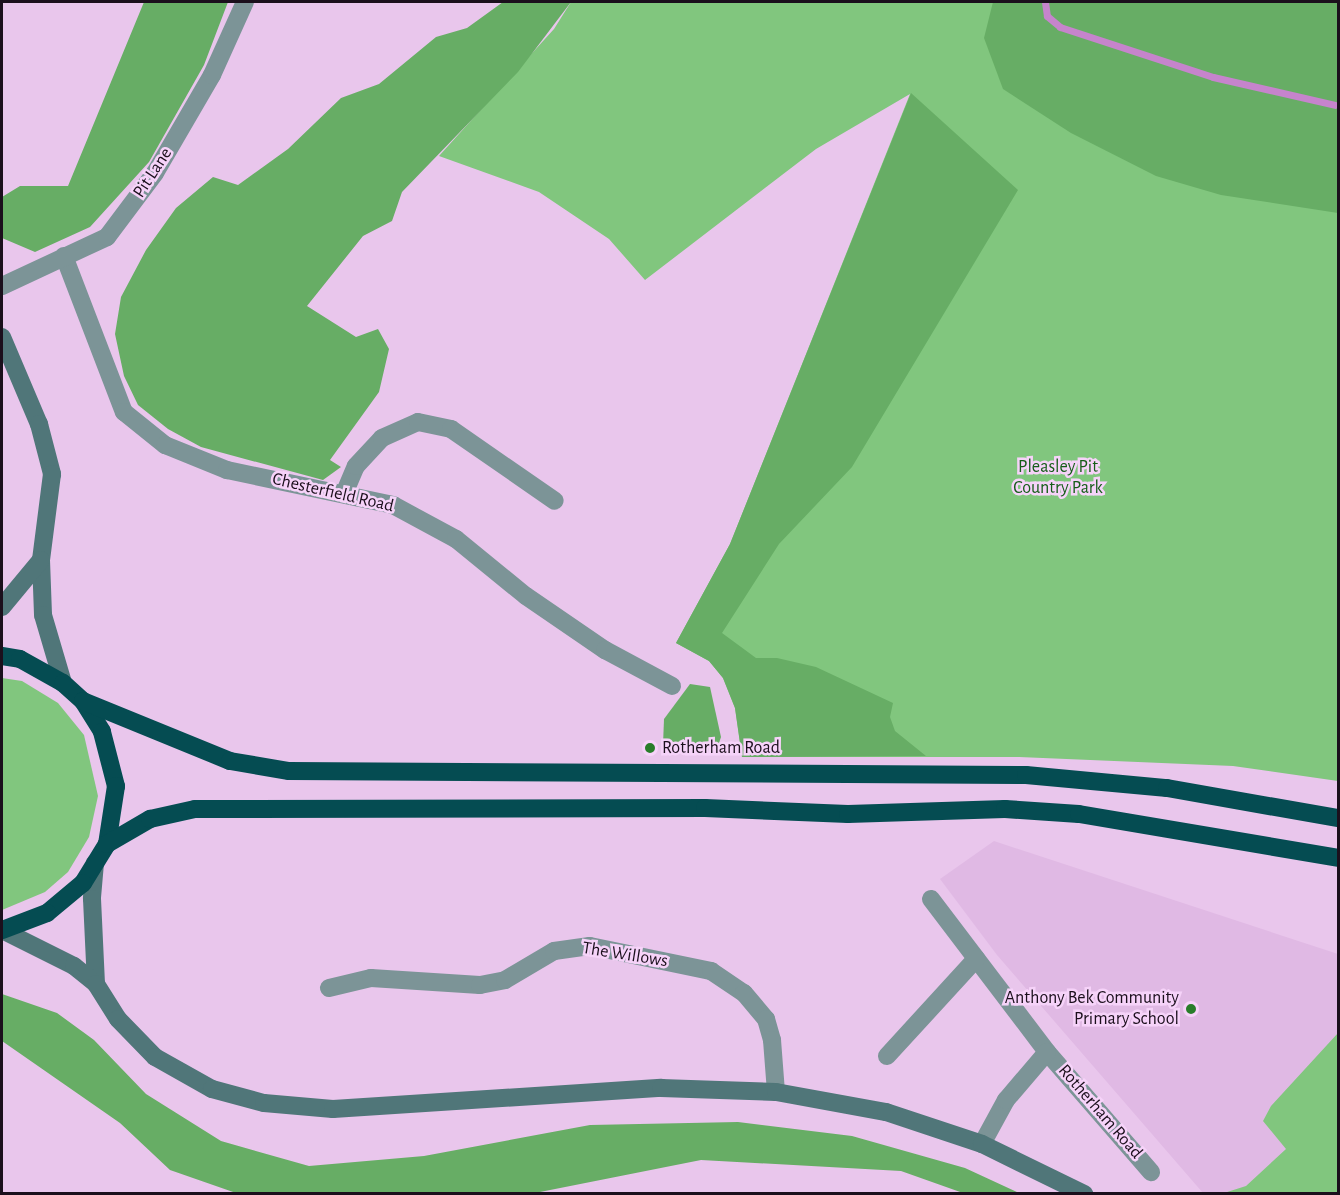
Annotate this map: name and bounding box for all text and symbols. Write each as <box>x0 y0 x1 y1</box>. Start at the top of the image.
street label: Pit Lane <box>129 144 177 202</box>
park label: Pleasley Pit Country Park <box>1013 457 1103 500</box>
street label: Chesterfield Road <box>270 469 396 517</box>
place label: Rotherham Road <box>662 737 780 759</box>
marker: Rotherham Road <box>643 741 657 755</box>
street label: The Willows <box>581 938 669 972</box>
place label: Anthony Bek Community Primary School <box>1005 988 1179 1030</box>
marker: Anthony Bek Community Primary School <box>1184 1002 1198 1016</box>
street label: Rotherham Road <box>1053 1060 1147 1164</box>

